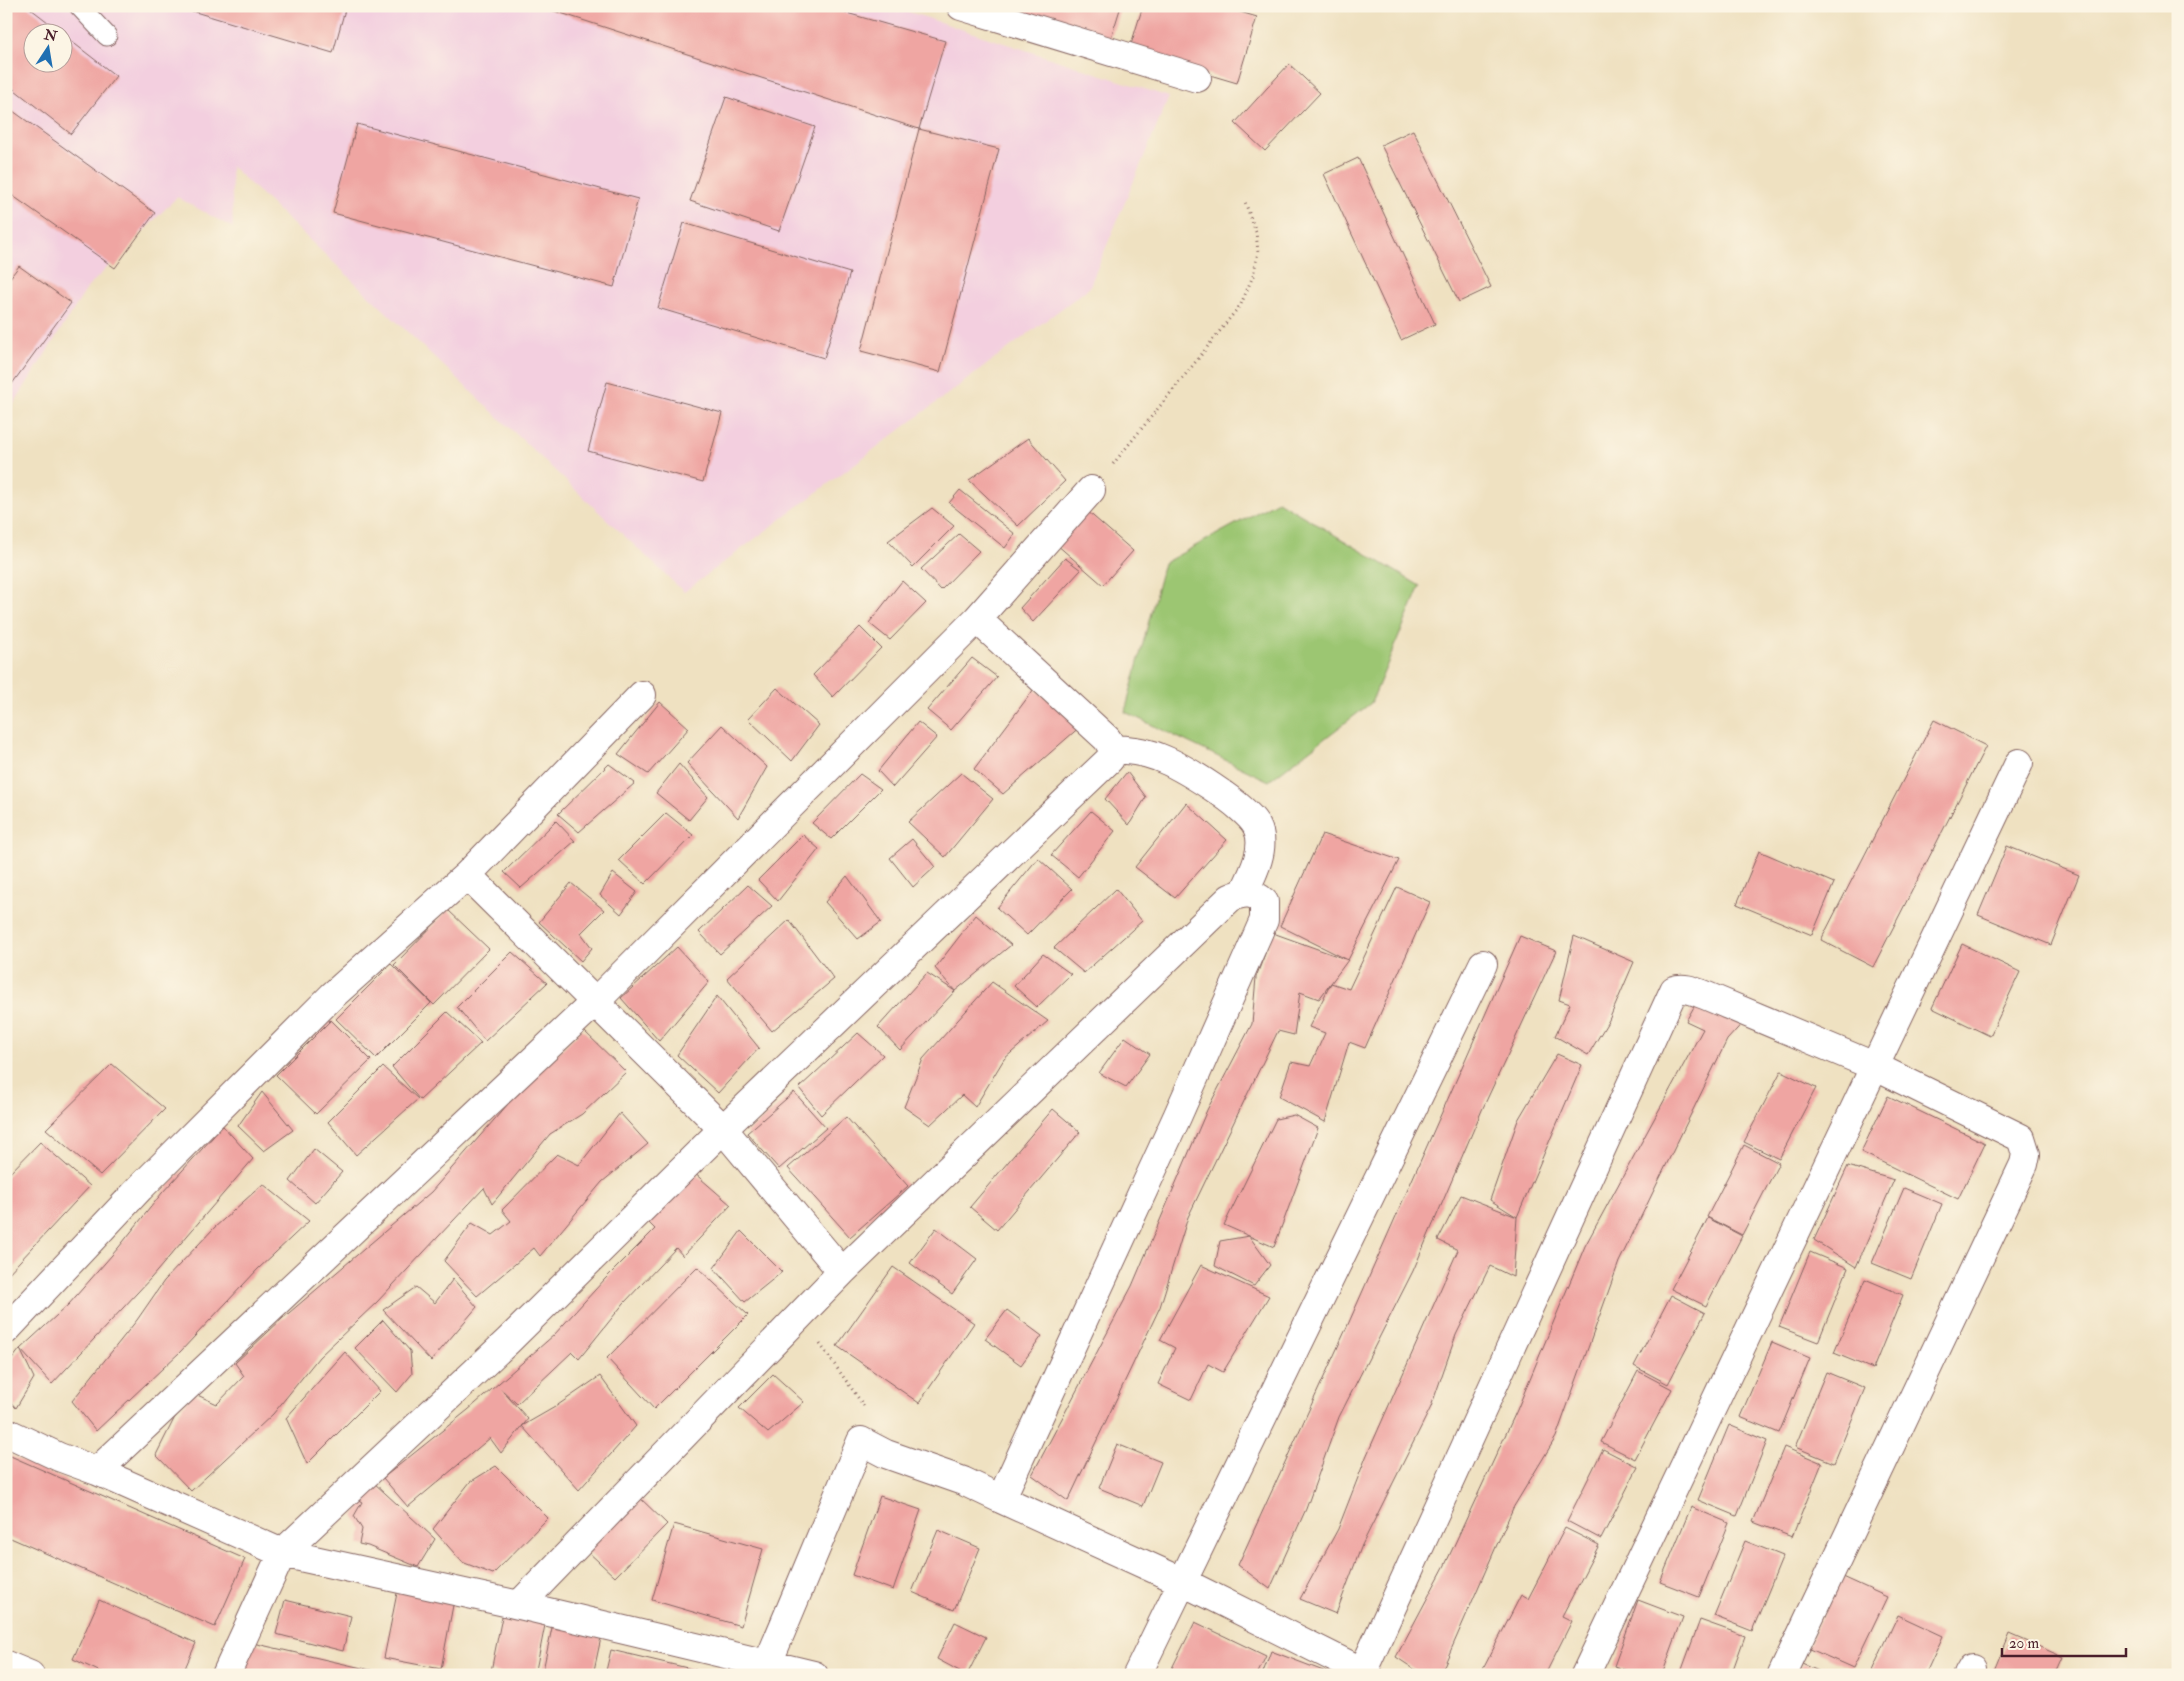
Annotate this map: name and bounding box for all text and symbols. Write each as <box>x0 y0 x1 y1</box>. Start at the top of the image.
north arrow <box>22 22 72 72</box>
text: N <box>42 26 59 45</box>
scale bar <box>2002 1626 2125 1658</box>
text: 20 m <box>2009 1634 2039 1653</box>

